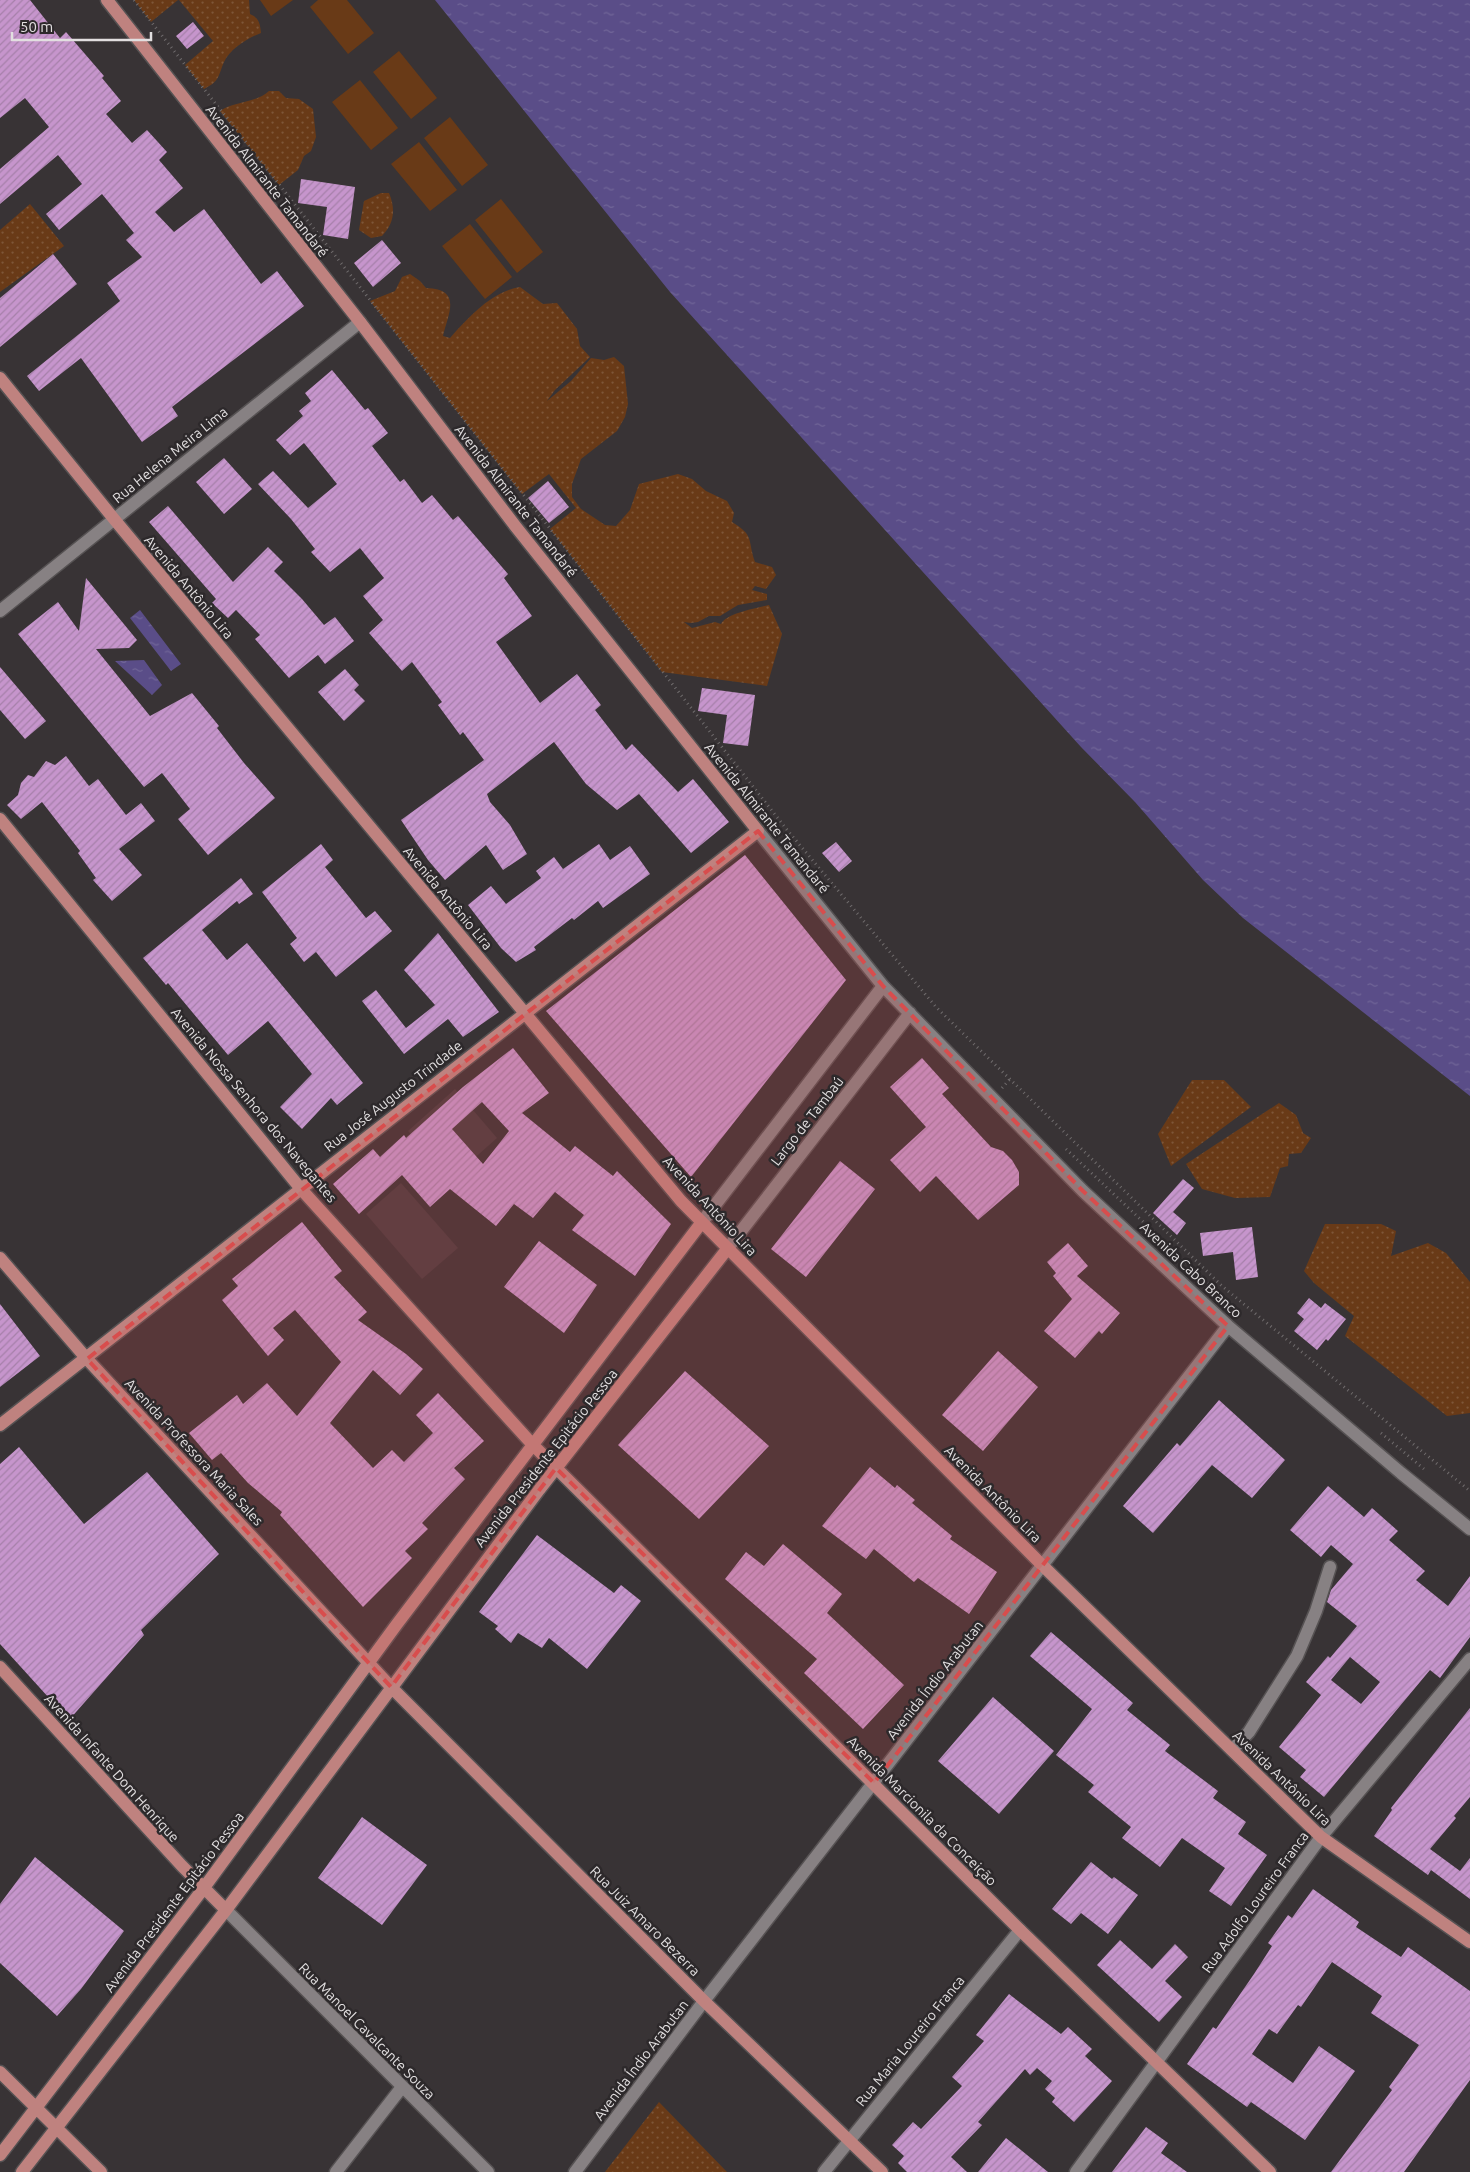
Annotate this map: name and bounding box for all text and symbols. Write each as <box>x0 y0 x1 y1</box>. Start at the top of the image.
scale bar <box>12 10 151 42</box>
text: 50 m <box>20 18 53 35</box>
street label: Avenida Almirante Tamandaré <box>203 102 331 260</box>
street label: Rua Helena Meira Lima <box>109 404 231 506</box>
street label: Avenida Almirante Tamandaré <box>452 422 580 580</box>
street label: Avenida Antônio Lira <box>141 532 237 642</box>
street label: Avenida Almirante Tamandaré <box>701 740 833 896</box>
street label: Avenida Antônio Lira <box>400 843 496 953</box>
street label: Avenida Nossa Senhora dos Navegantes <box>168 1004 340 1206</box>
street label: Rua José Augusto Trindade <box>321 1037 465 1155</box>
street label: Largo de Tambaú <box>767 1073 847 1169</box>
street label: Avenida Antônio Lira <box>660 1153 760 1259</box>
street label: Avenida Cabo Branco <box>1137 1219 1245 1321</box>
street label: Avenida Presidente Epitácio Pessoa <box>472 1366 620 1550</box>
street label: Avenida Professora Maria Sales <box>122 1375 266 1529</box>
street label: Avenida Antônio Lira <box>941 1442 1045 1546</box>
street label: Avenida Índio Arabutan <box>883 1617 986 1743</box>
street label: Avenida Infante Dom Henrique <box>41 1691 183 1845</box>
street label: Avenida Antônio Lira <box>1230 1727 1334 1829</box>
street label: Avenida Marcionila da Conceição <box>844 1733 1000 1889</box>
street label: Avenida Presidente Epitácio Pessoa <box>101 1809 247 1995</box>
street label: Rua Adolfo Loureiro Franca <box>1198 1828 1312 1976</box>
street label: Rua Juiz Amaro Bezerra <box>587 1863 703 1979</box>
street label: Rua Manoel Cavalcante Souza <box>296 1960 438 2102</box>
street label: Rua Maria Loureiro Franca <box>852 1973 968 2109</box>
street label: Avenida Índio Arabutan <box>590 1996 691 2123</box>

